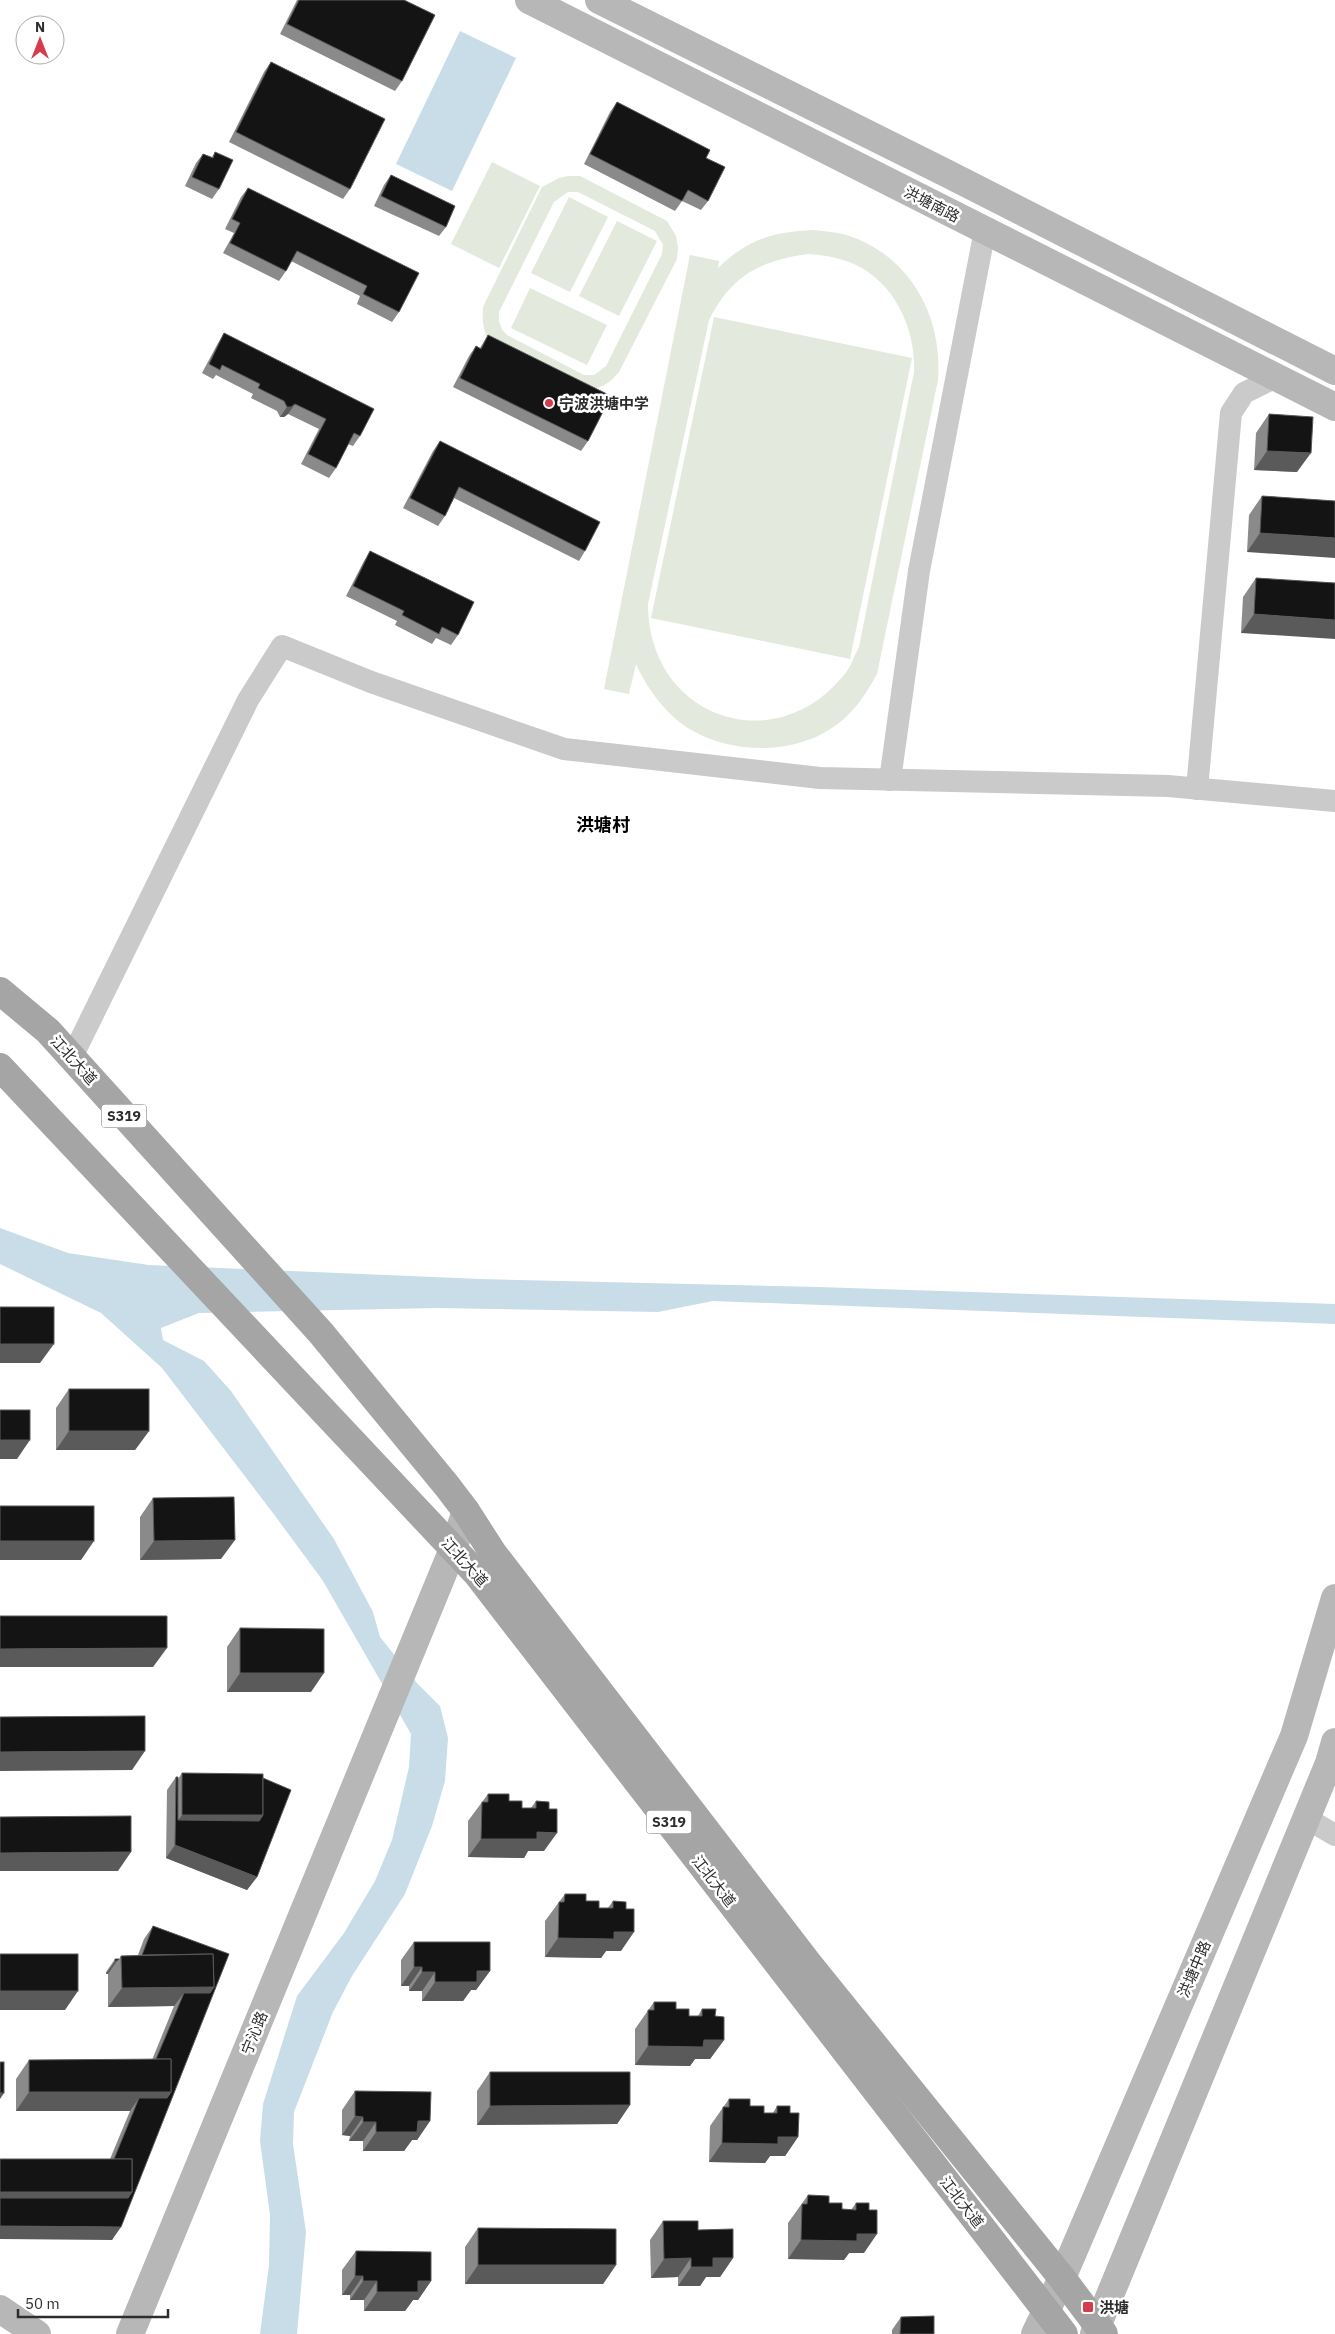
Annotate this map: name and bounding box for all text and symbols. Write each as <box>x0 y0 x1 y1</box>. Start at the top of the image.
north arrow <box>15 15 65 65</box>
text: N <box>35 18 45 36</box>
street label: 洪塘南路 <box>901 182 963 226</box>
place label: 宁波洪塘中学 <box>559 394 649 413</box>
marker: 宁波洪塘中学 <box>543 397 555 409</box>
district label: 洪塘村 <box>576 813 630 836</box>
street label: 江北大道 <box>47 1031 101 1089</box>
road number: S319 <box>102 1104 146 1128</box>
street label: 江北大道 <box>438 1533 492 1591</box>
road number: S319 <box>646 1810 692 1834</box>
street label: 江北大道 <box>688 1852 740 1910</box>
street label: 洪塘中路 <box>1174 1938 1214 2000</box>
street label: 宁沁路 <box>237 2009 271 2057</box>
street label: 江北大道 <box>936 2173 988 2231</box>
scale bar <box>18 2286 168 2318</box>
text: 50 m <box>25 2294 60 2313</box>
place label: 洪塘 <box>1099 2298 1129 2317</box>
marker: 洪塘 <box>1081 2300 1095 2314</box>

